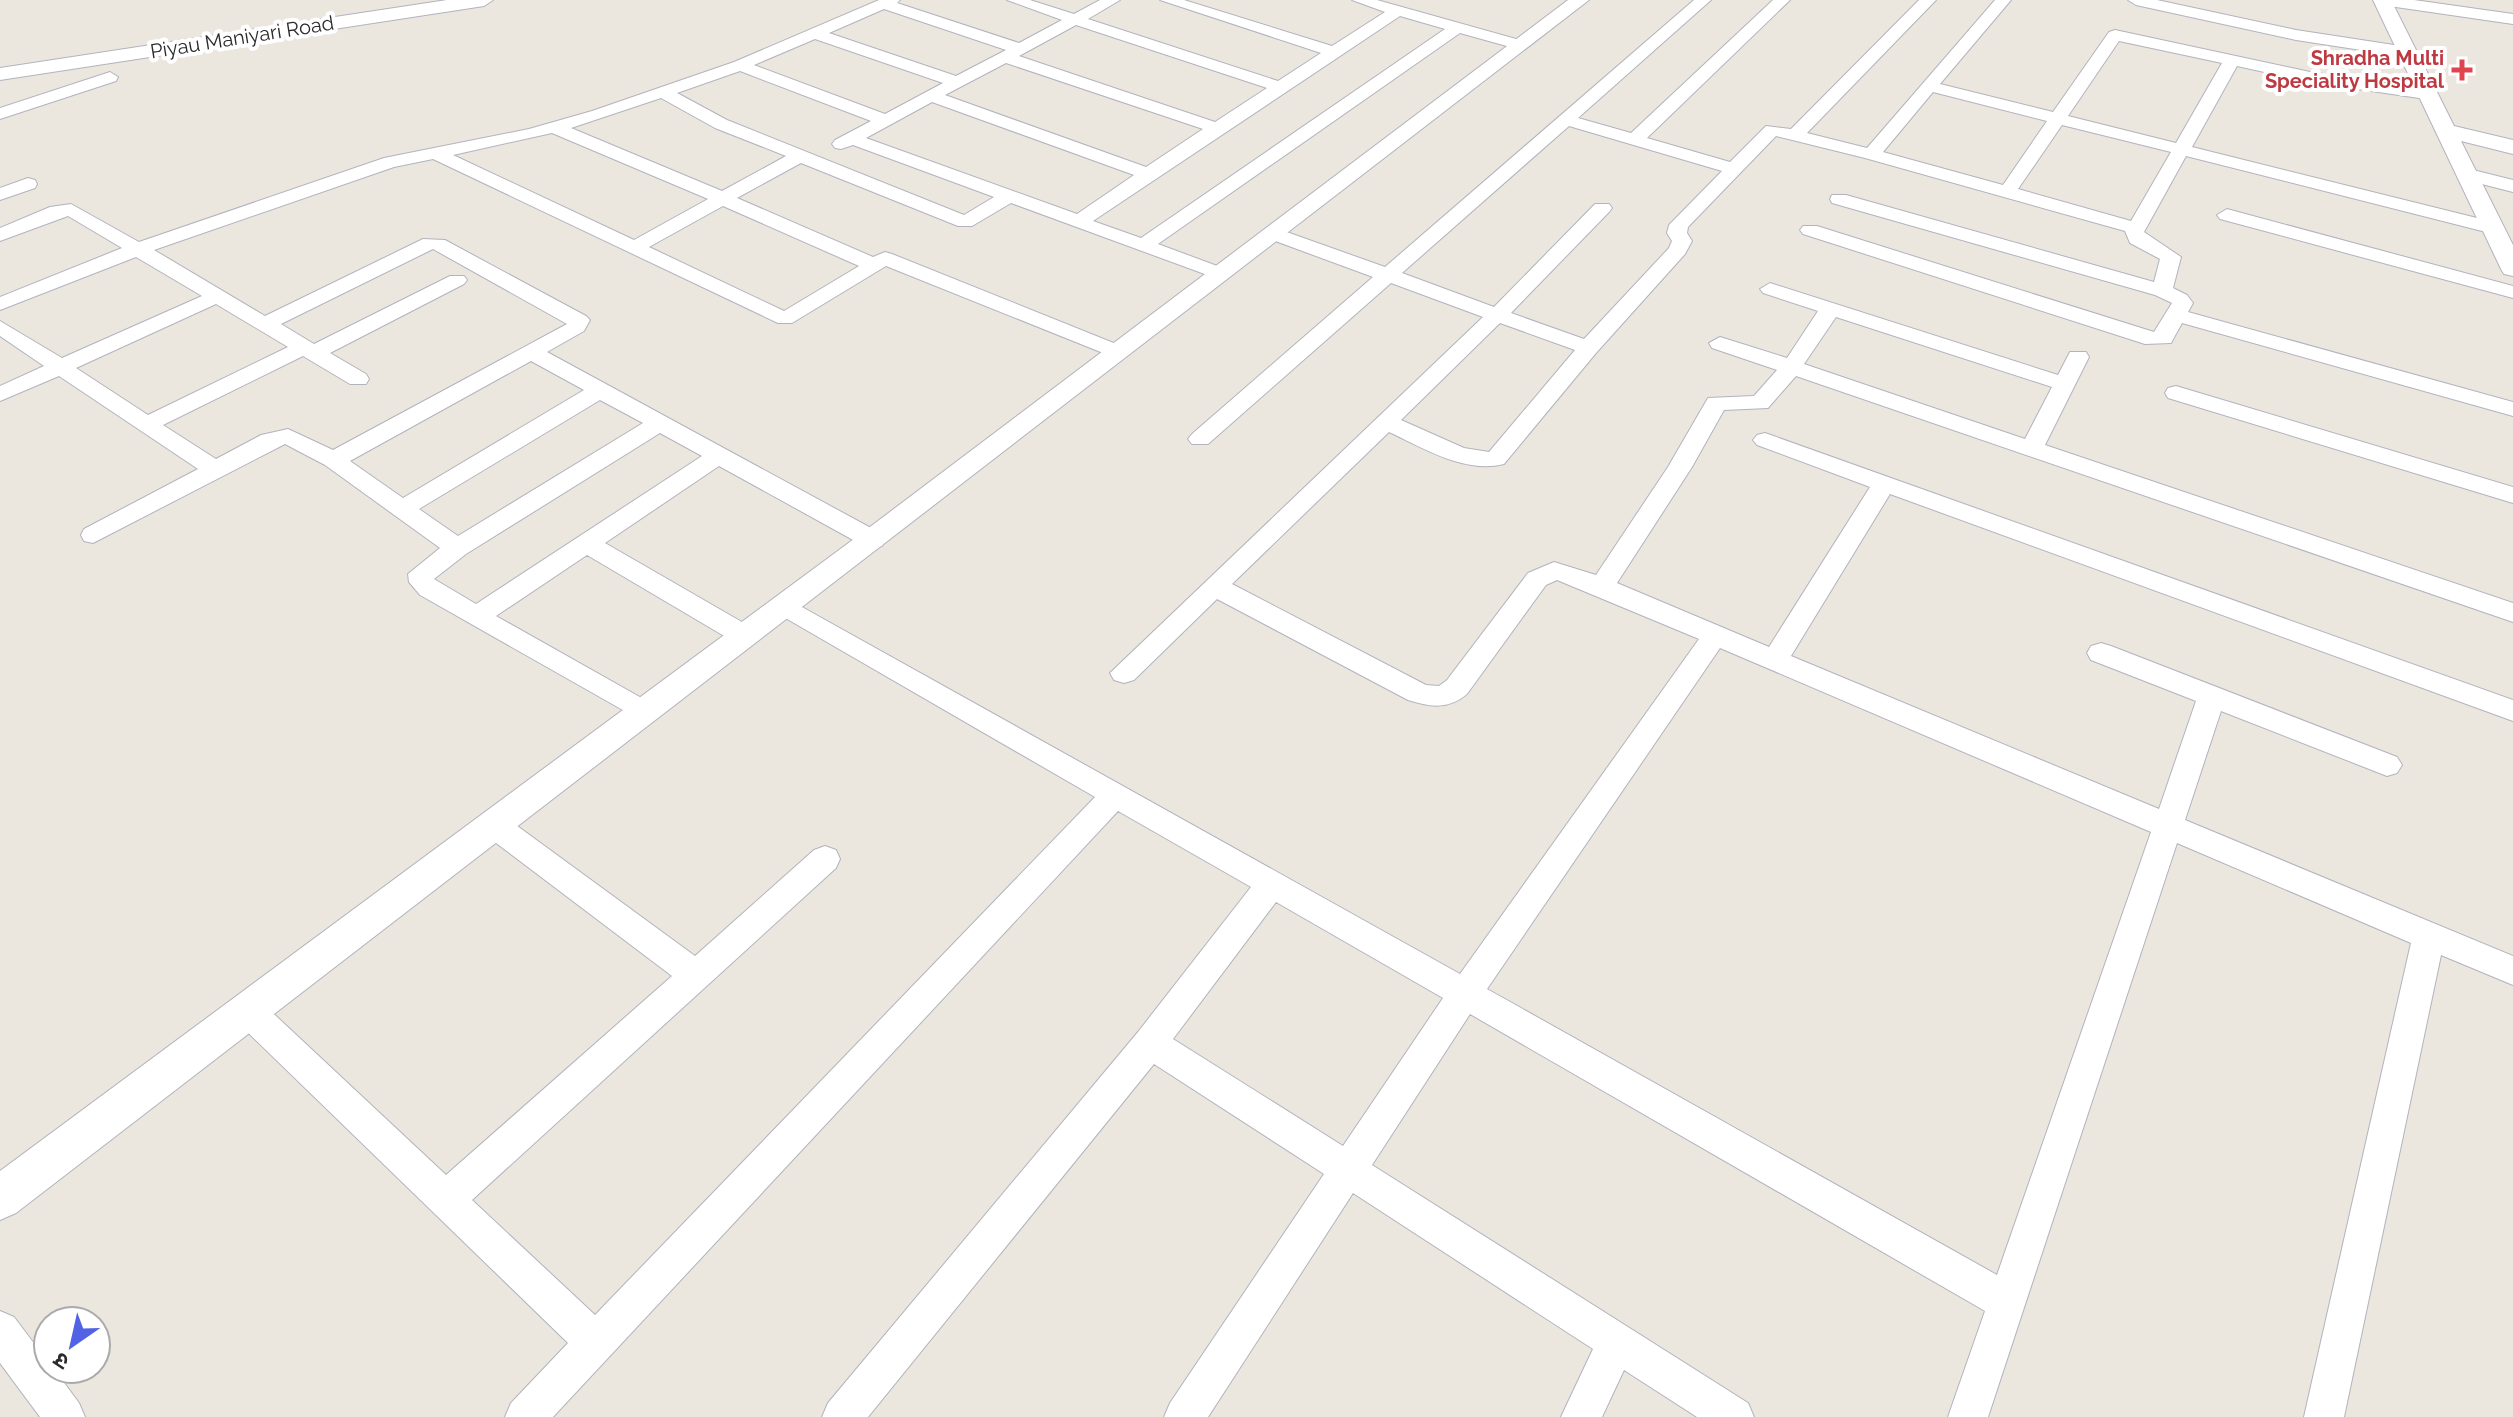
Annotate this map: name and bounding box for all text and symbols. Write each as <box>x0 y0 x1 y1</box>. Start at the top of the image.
street label: Piyau Maniyari Road <box>148 11 336 63</box>
place label: Shradha Multi Speciality Hospital <box>2265 46 2445 93</box>
marker: Shradha Multi Speciality Hospital <box>2451 59 2473 81</box>
north arrow <box>32 1305 112 1385</box>
text: उ <box>47 1347 73 1376</box>

